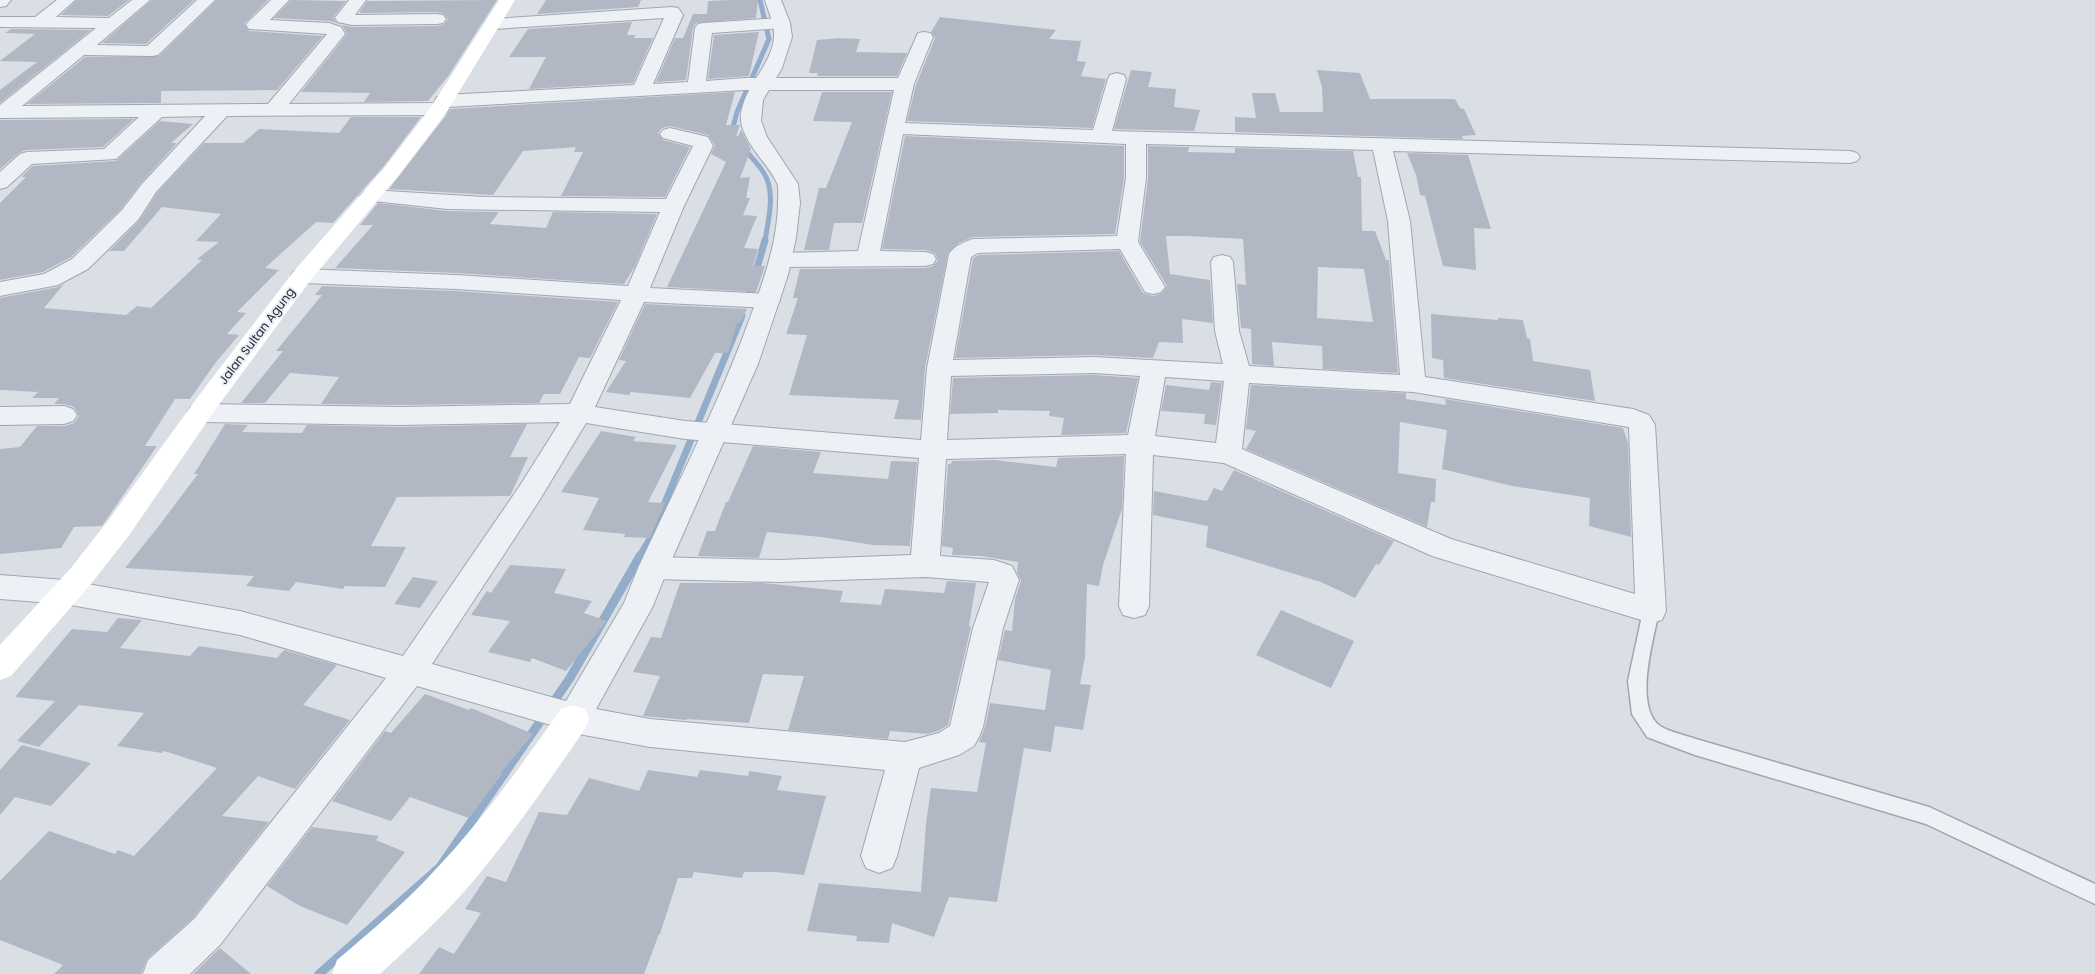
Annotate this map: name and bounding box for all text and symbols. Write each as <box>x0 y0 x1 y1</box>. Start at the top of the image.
street label: Jalan Sultan Agung <box>215 284 299 388</box>

